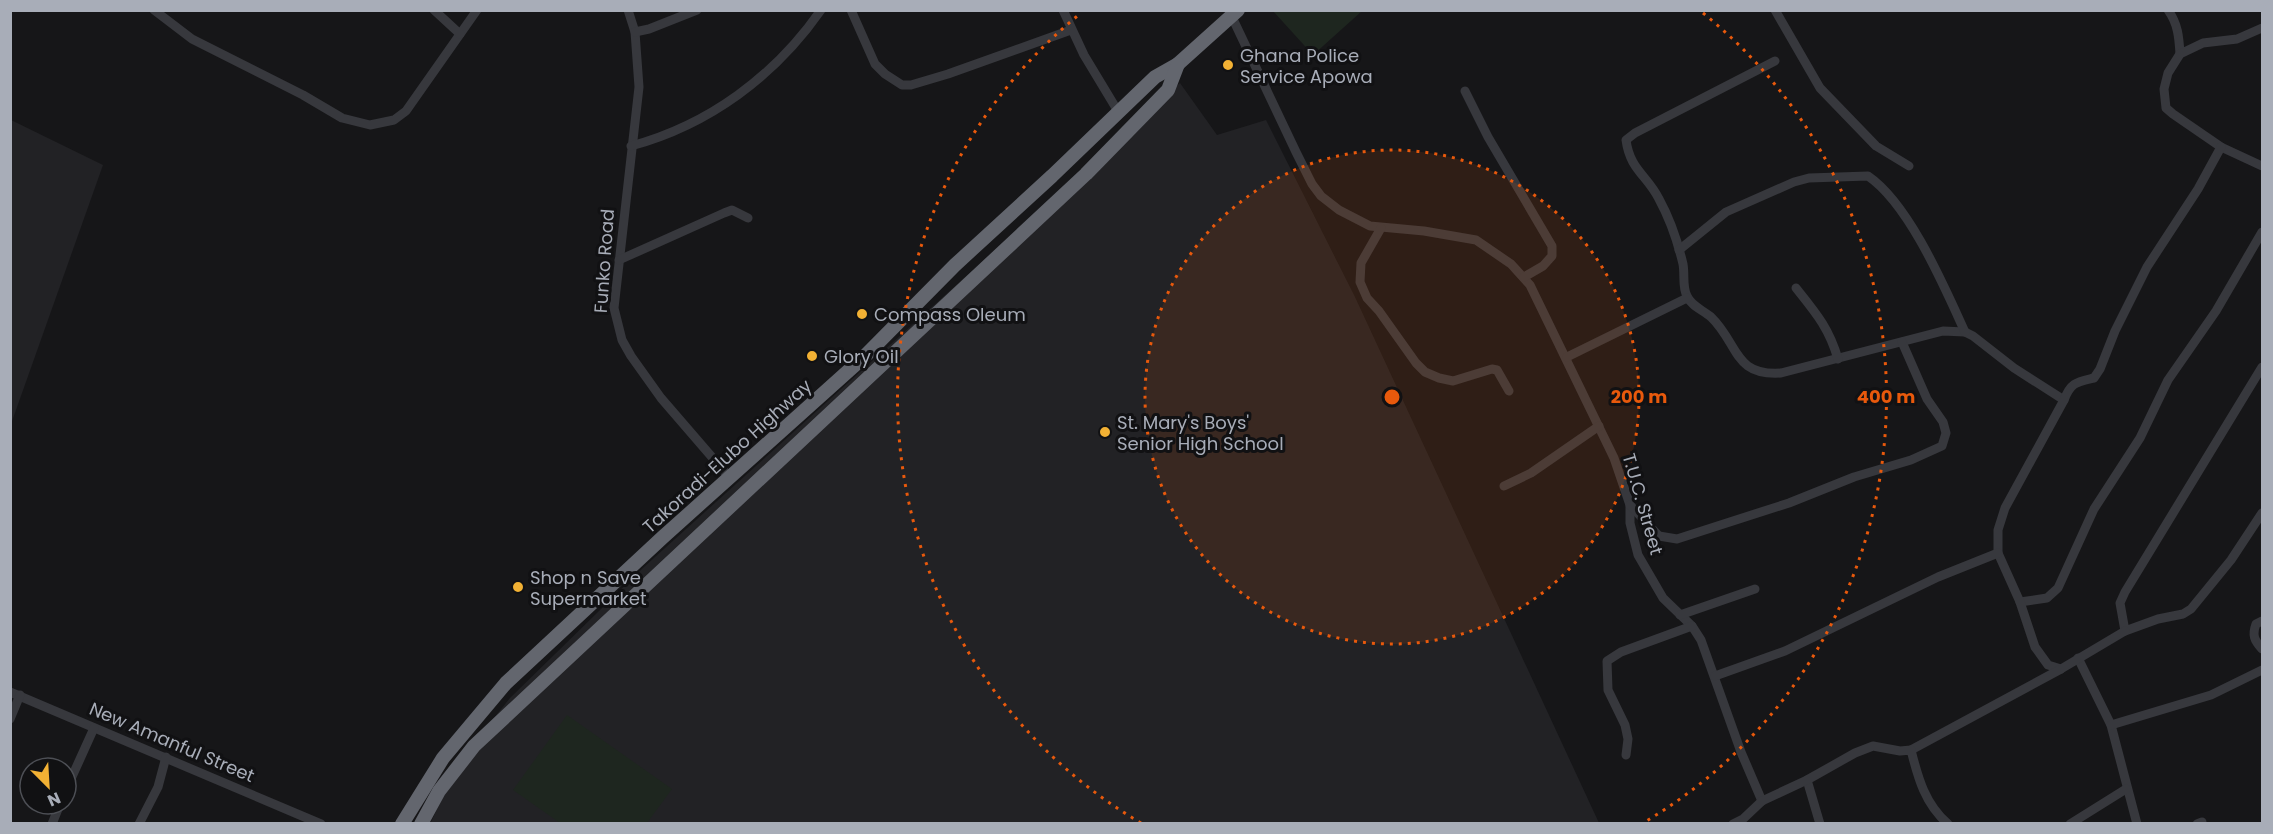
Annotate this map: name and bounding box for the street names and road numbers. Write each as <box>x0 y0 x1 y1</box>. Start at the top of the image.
street label: Funko Road <box>588 208 620 314</box>
street label: Takoradi-Elubo Highway <box>637 373 817 539</box>
street label: T.U.C. Street <box>1617 450 1669 558</box>
street label: New Amanful Street <box>86 696 258 788</box>

